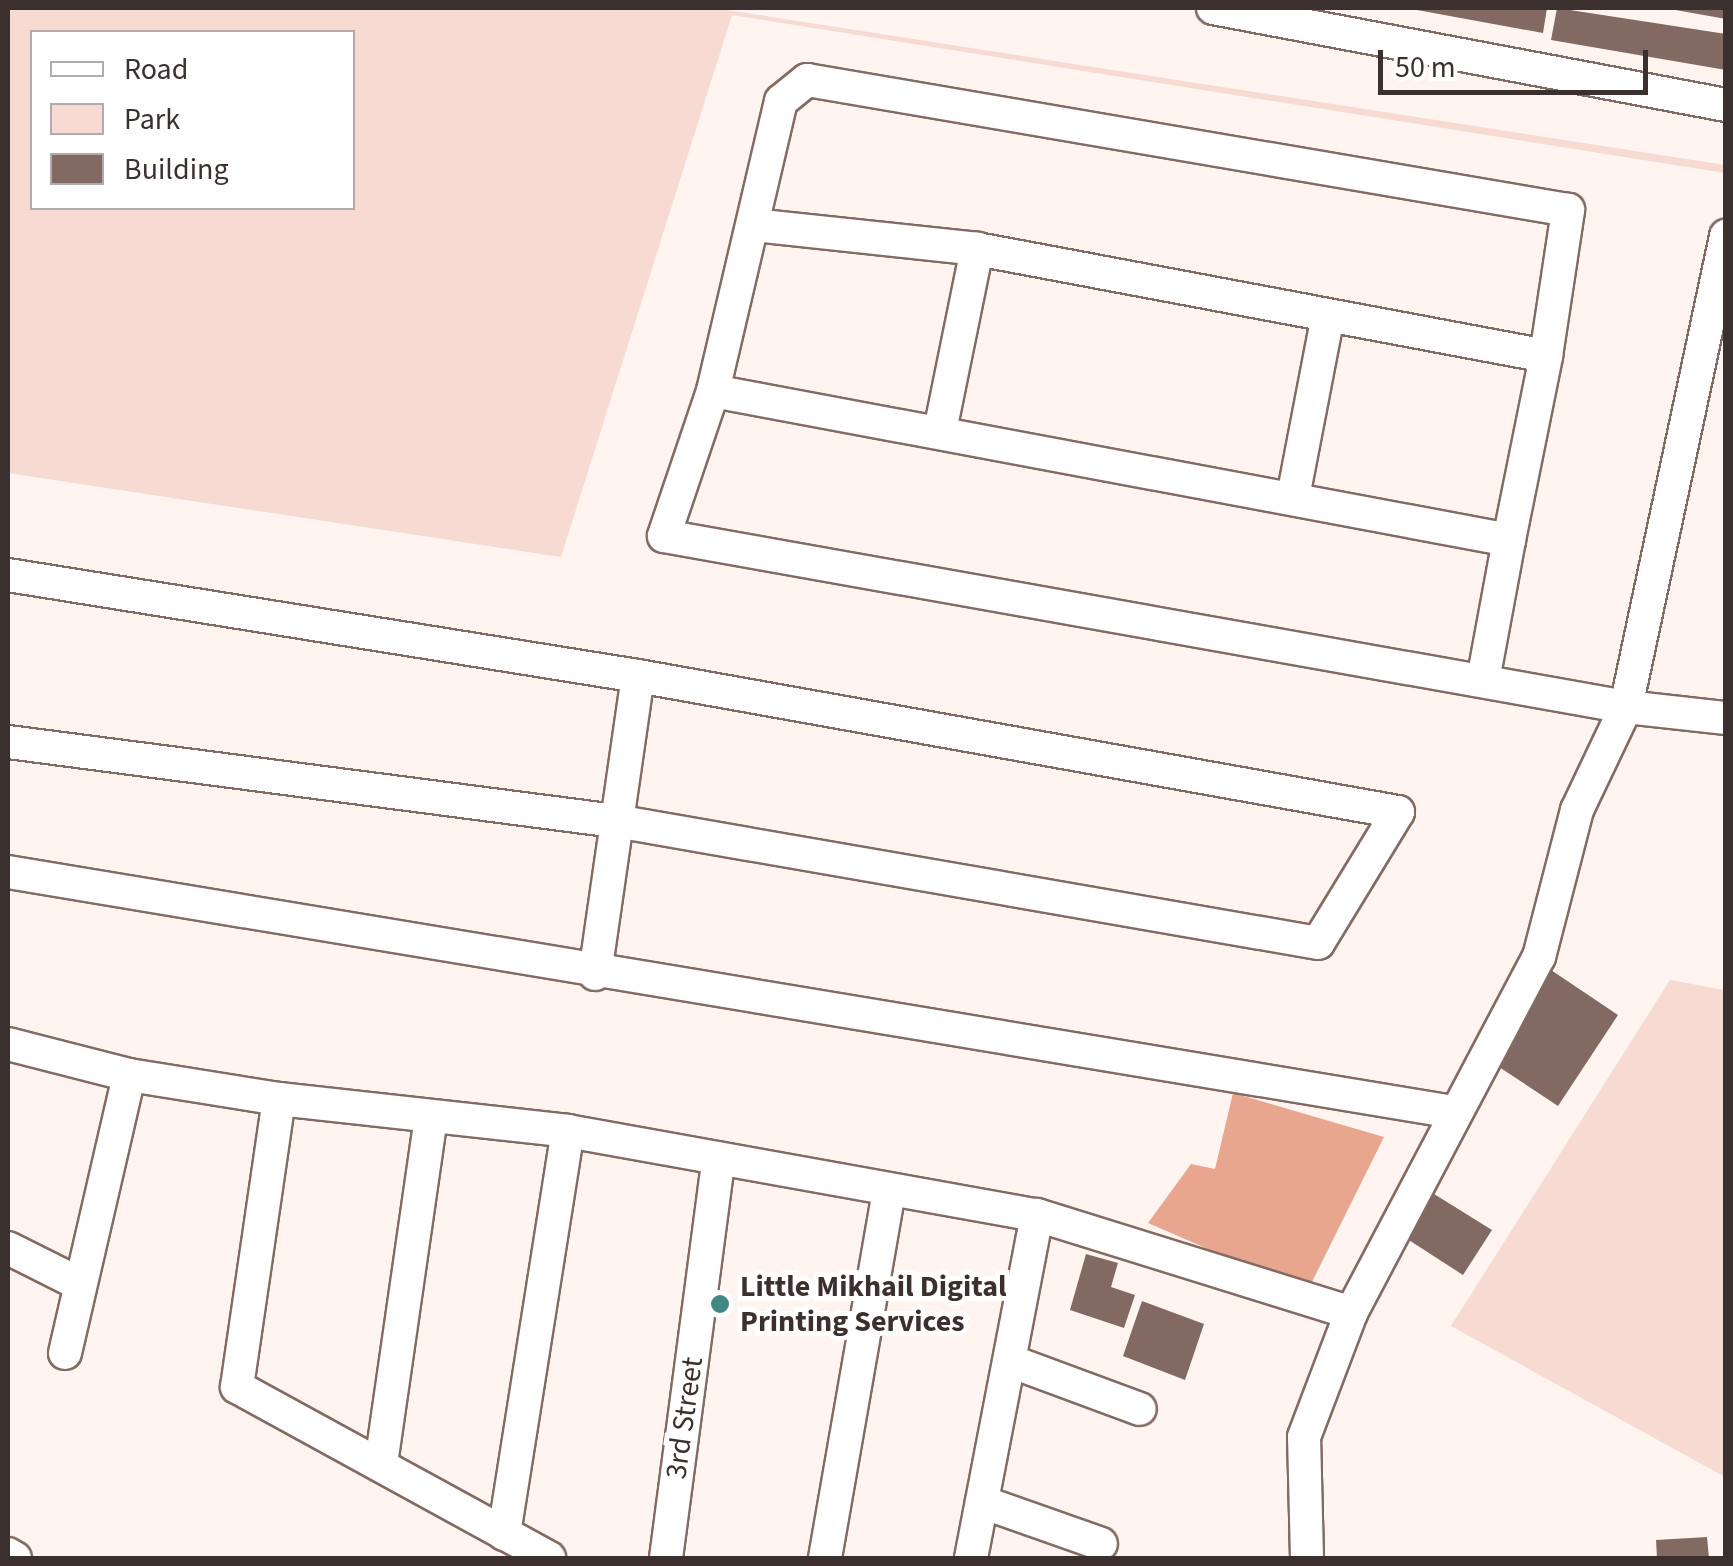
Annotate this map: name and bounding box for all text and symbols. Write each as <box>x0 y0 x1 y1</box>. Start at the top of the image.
legend <box>30 30 355 210</box>
scale bar <box>1383 30 1653 92</box>
text: 50 m <box>1395 46 1456 89</box>
text: Road <box>124 48 188 91</box>
text: Park <box>124 98 180 141</box>
text: Building <box>124 148 229 191</box>
place label: Little Mikhail Digital Printing Services <box>740 1269 1007 1340</box>
marker: Little Mikhail Digital Printing Services <box>709 1293 731 1315</box>
street label: 3rd Street <box>659 1355 711 1481</box>

